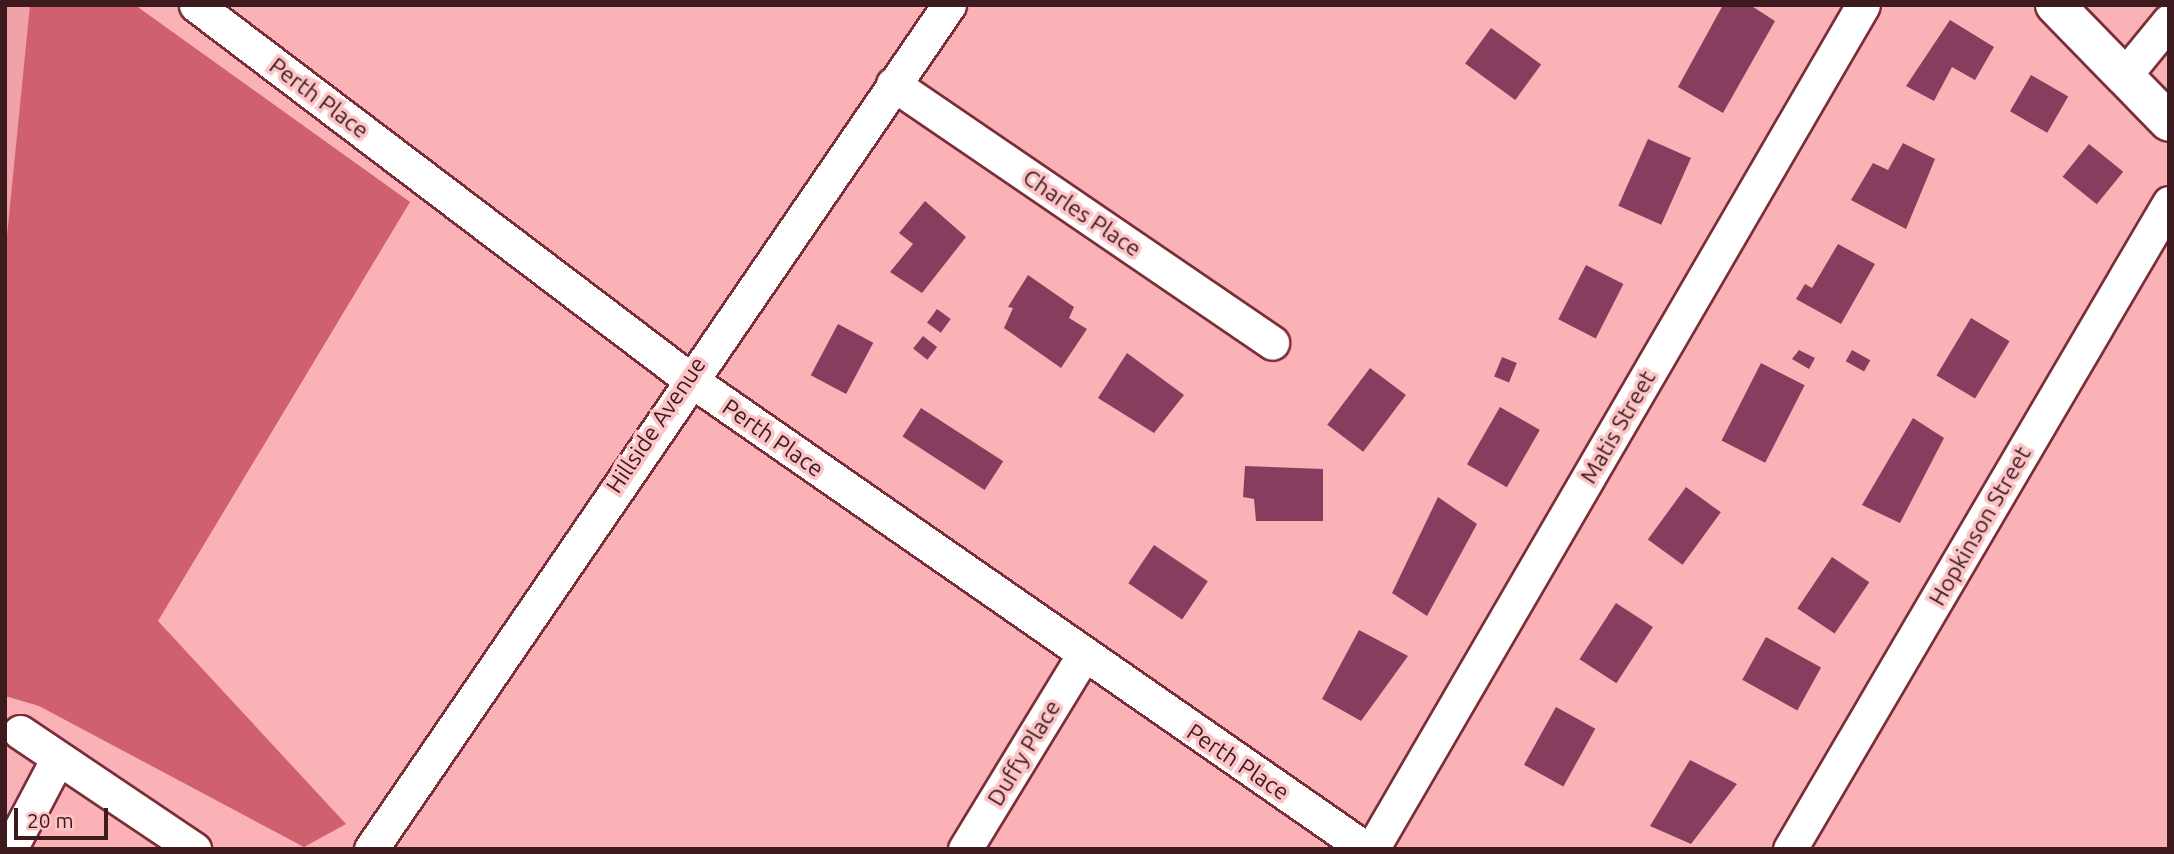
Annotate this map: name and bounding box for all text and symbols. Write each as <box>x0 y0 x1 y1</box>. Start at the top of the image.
street label: Perth Place <box>264 52 374 144</box>
street label: Charles Place <box>1018 163 1146 263</box>
street label: Hillside Avenue <box>600 352 712 498</box>
street label: Matis Street <box>1575 366 1661 488</box>
street label: Perth Place <box>717 393 829 483</box>
street label: Hopkinson Street <box>1923 441 2037 611</box>
street label: Duffy Place <box>982 695 1066 811</box>
street label: Perth Place <box>1182 718 1294 806</box>
scale bar <box>18 794 112 838</box>
text: 20 m <box>27 808 74 832</box>

